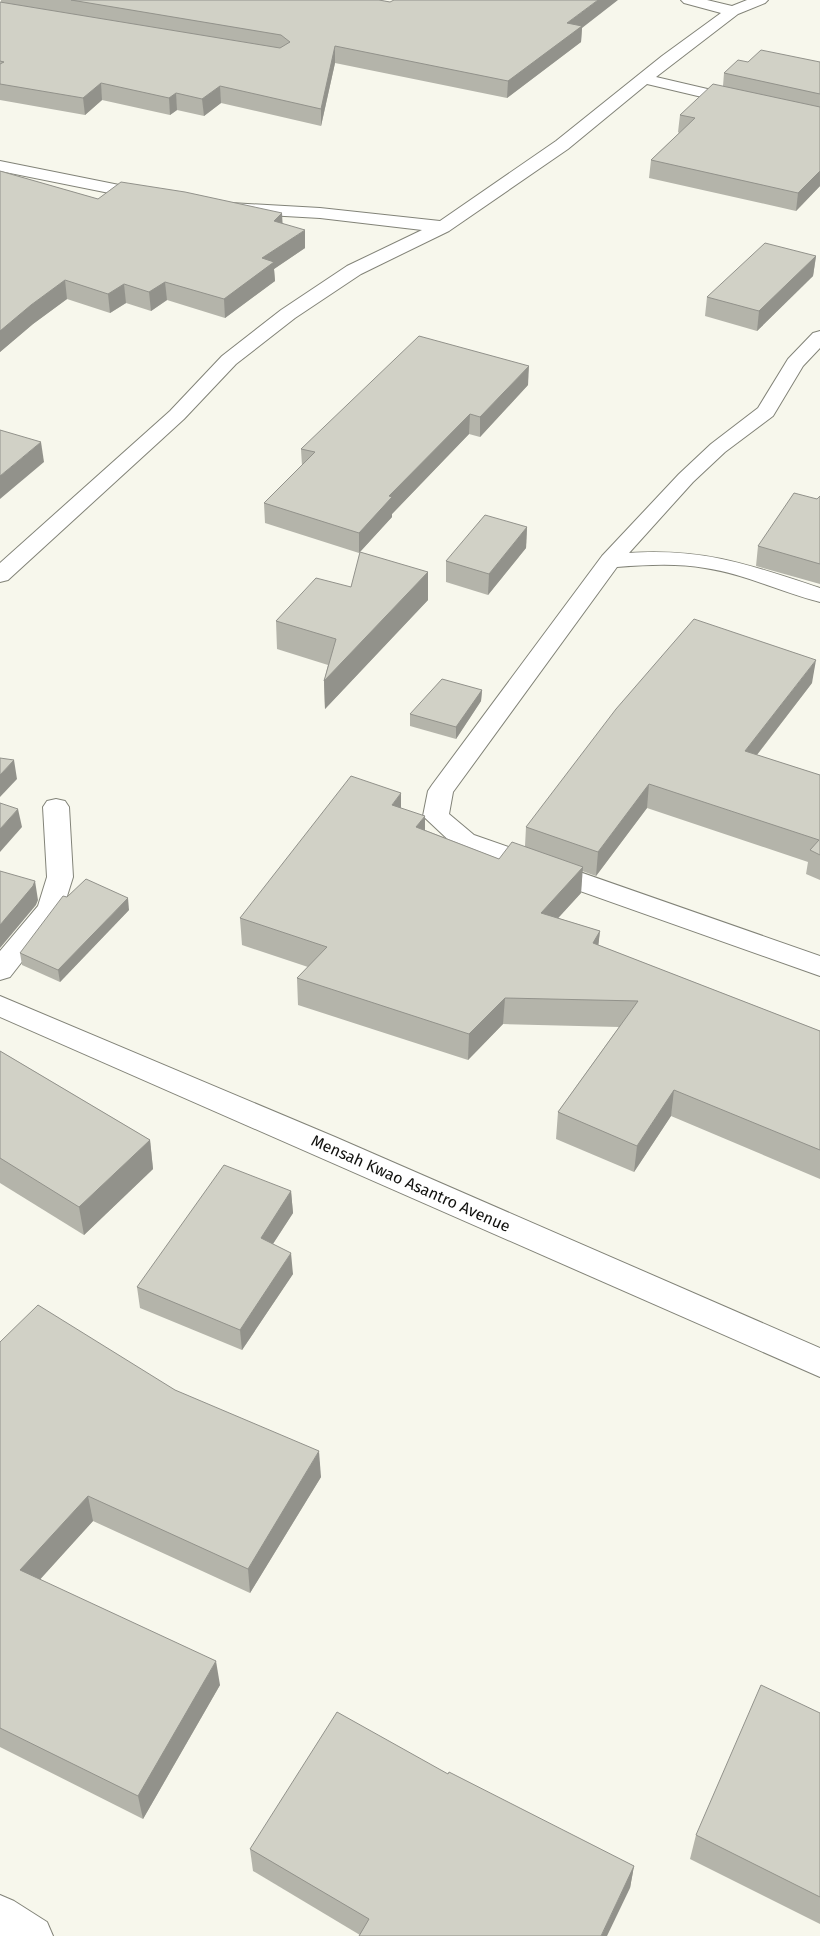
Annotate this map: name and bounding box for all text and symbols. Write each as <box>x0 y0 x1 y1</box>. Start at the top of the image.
street label: Mensah Kwao Asantro Avenue <box>308 1131 513 1236</box>

